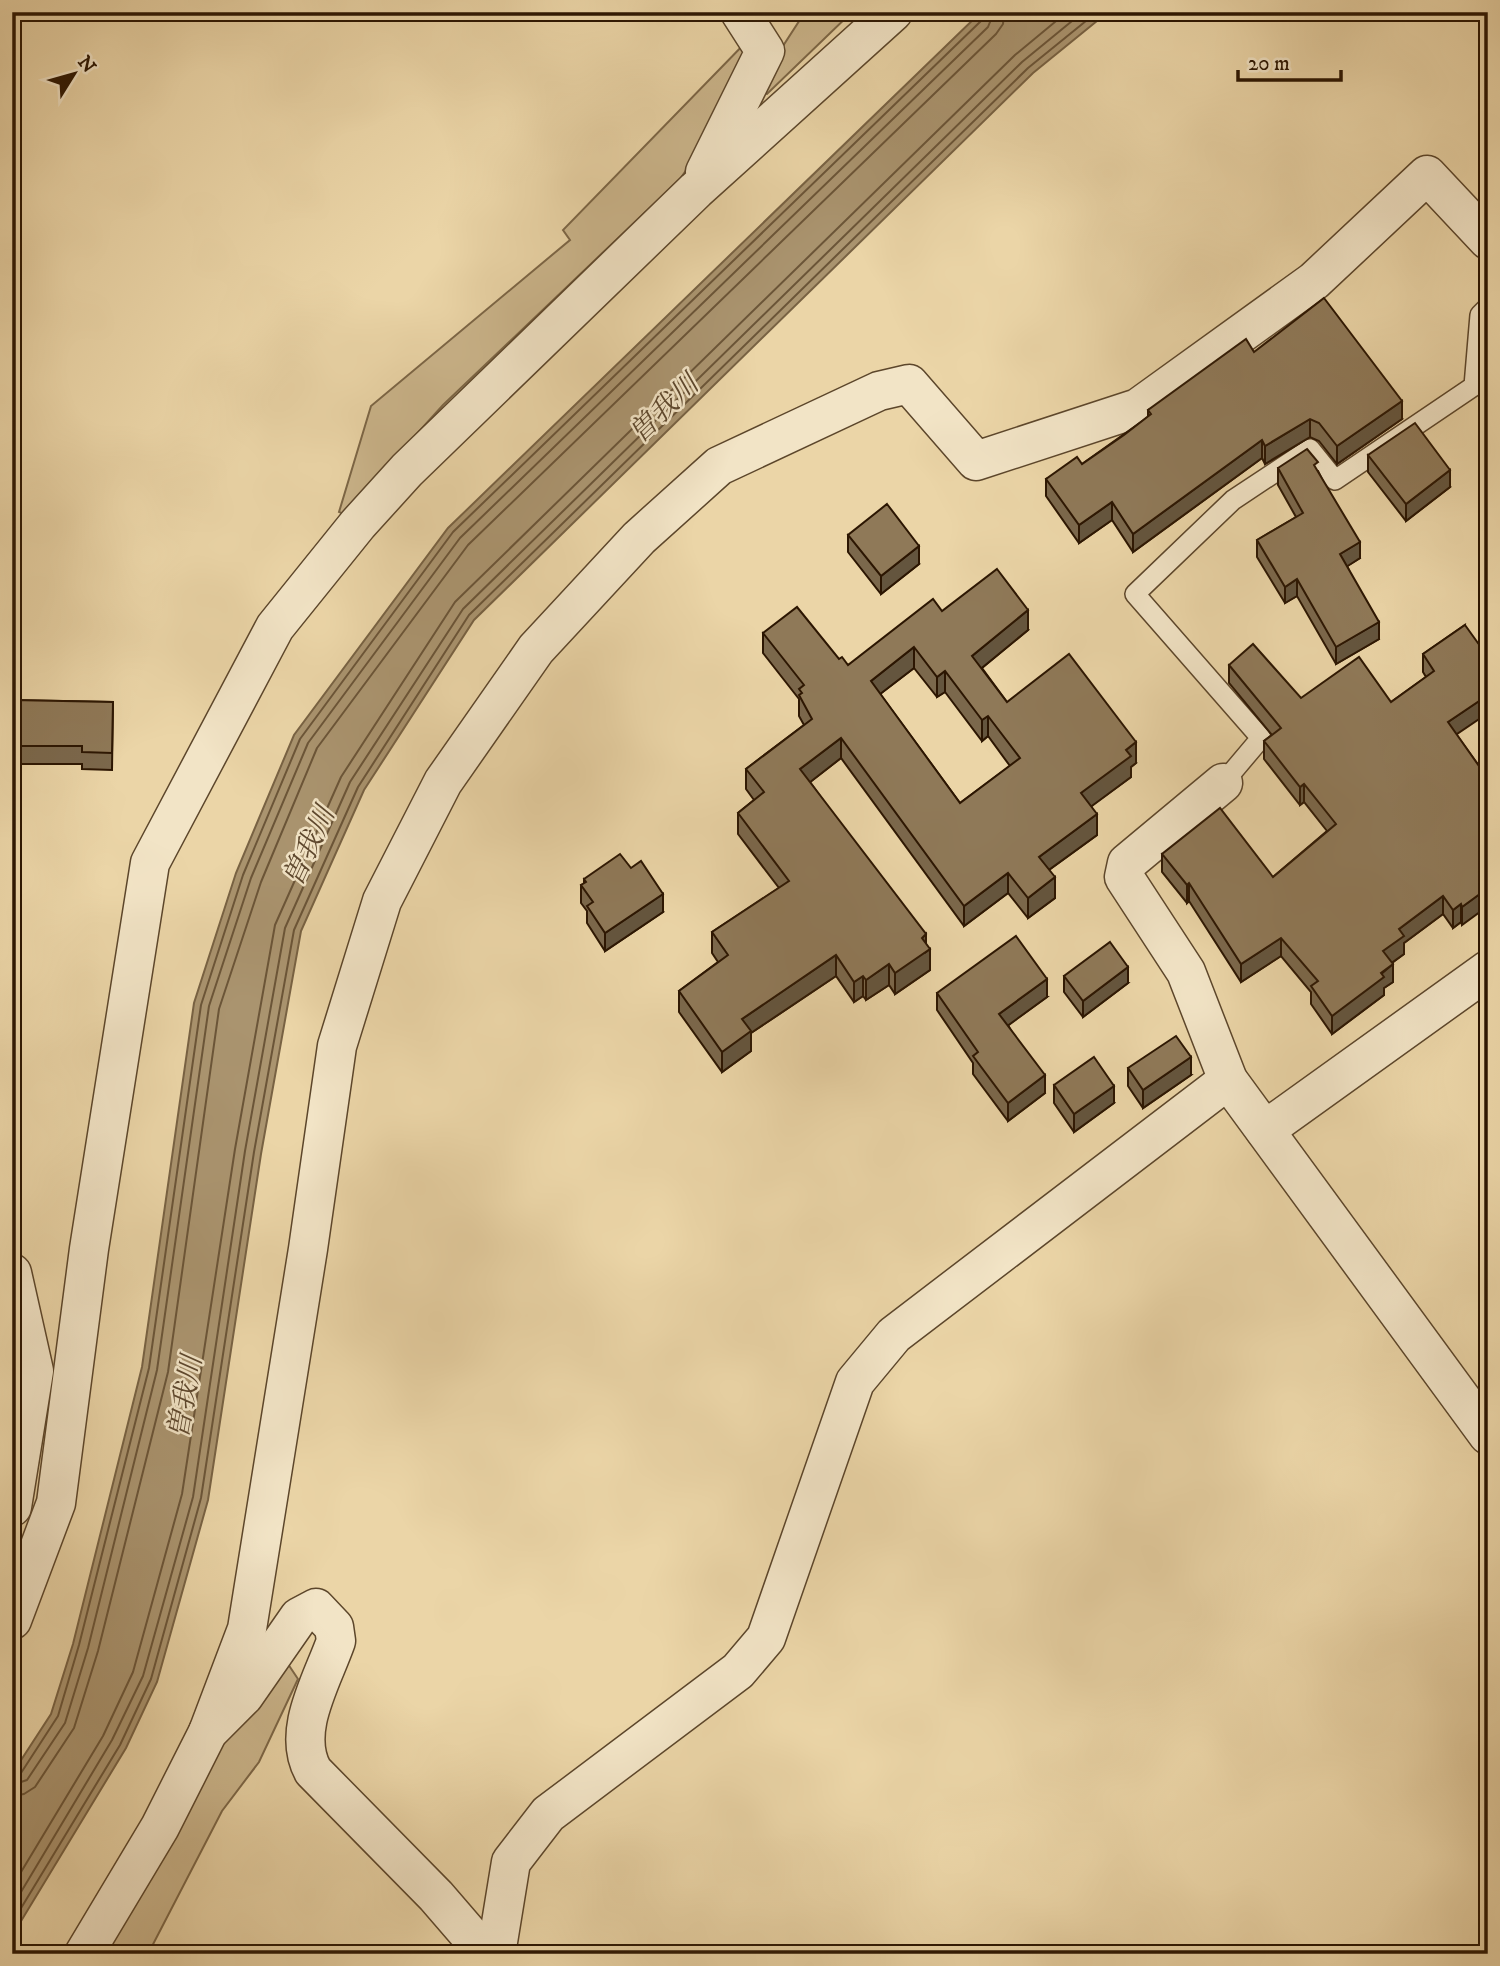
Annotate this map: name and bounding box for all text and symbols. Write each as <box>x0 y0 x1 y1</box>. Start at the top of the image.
north arrow <box>38 38 108 108</box>
scale bar <box>1238 38 1341 82</box>
text: 20 m <box>1248 51 1290 77</box>
text: N <box>72 52 100 78</box>
water label: 曽我川 <box>622 365 709 451</box>
water label: 曽我川 <box>276 798 344 892</box>
water label: 曽我川 <box>161 1350 211 1442</box>

